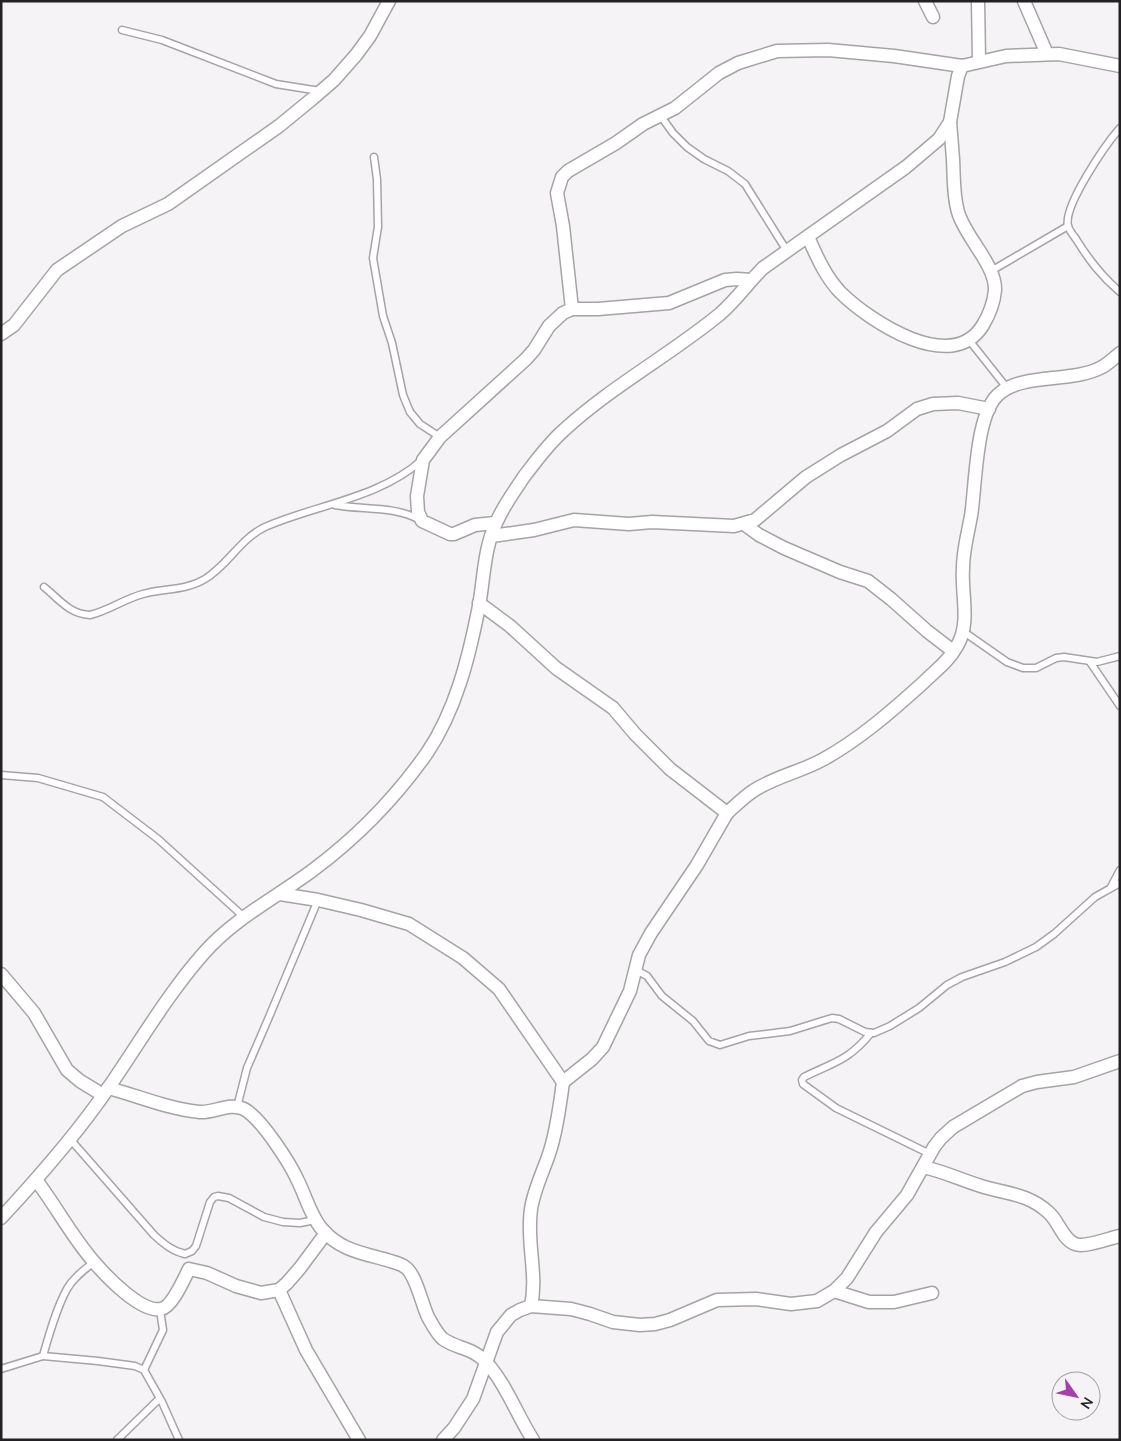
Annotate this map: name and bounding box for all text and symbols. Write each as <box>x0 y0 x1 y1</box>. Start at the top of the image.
north arrow <box>1051 1371 1101 1421</box>
text: N <box>1076 1393 1097 1412</box>

